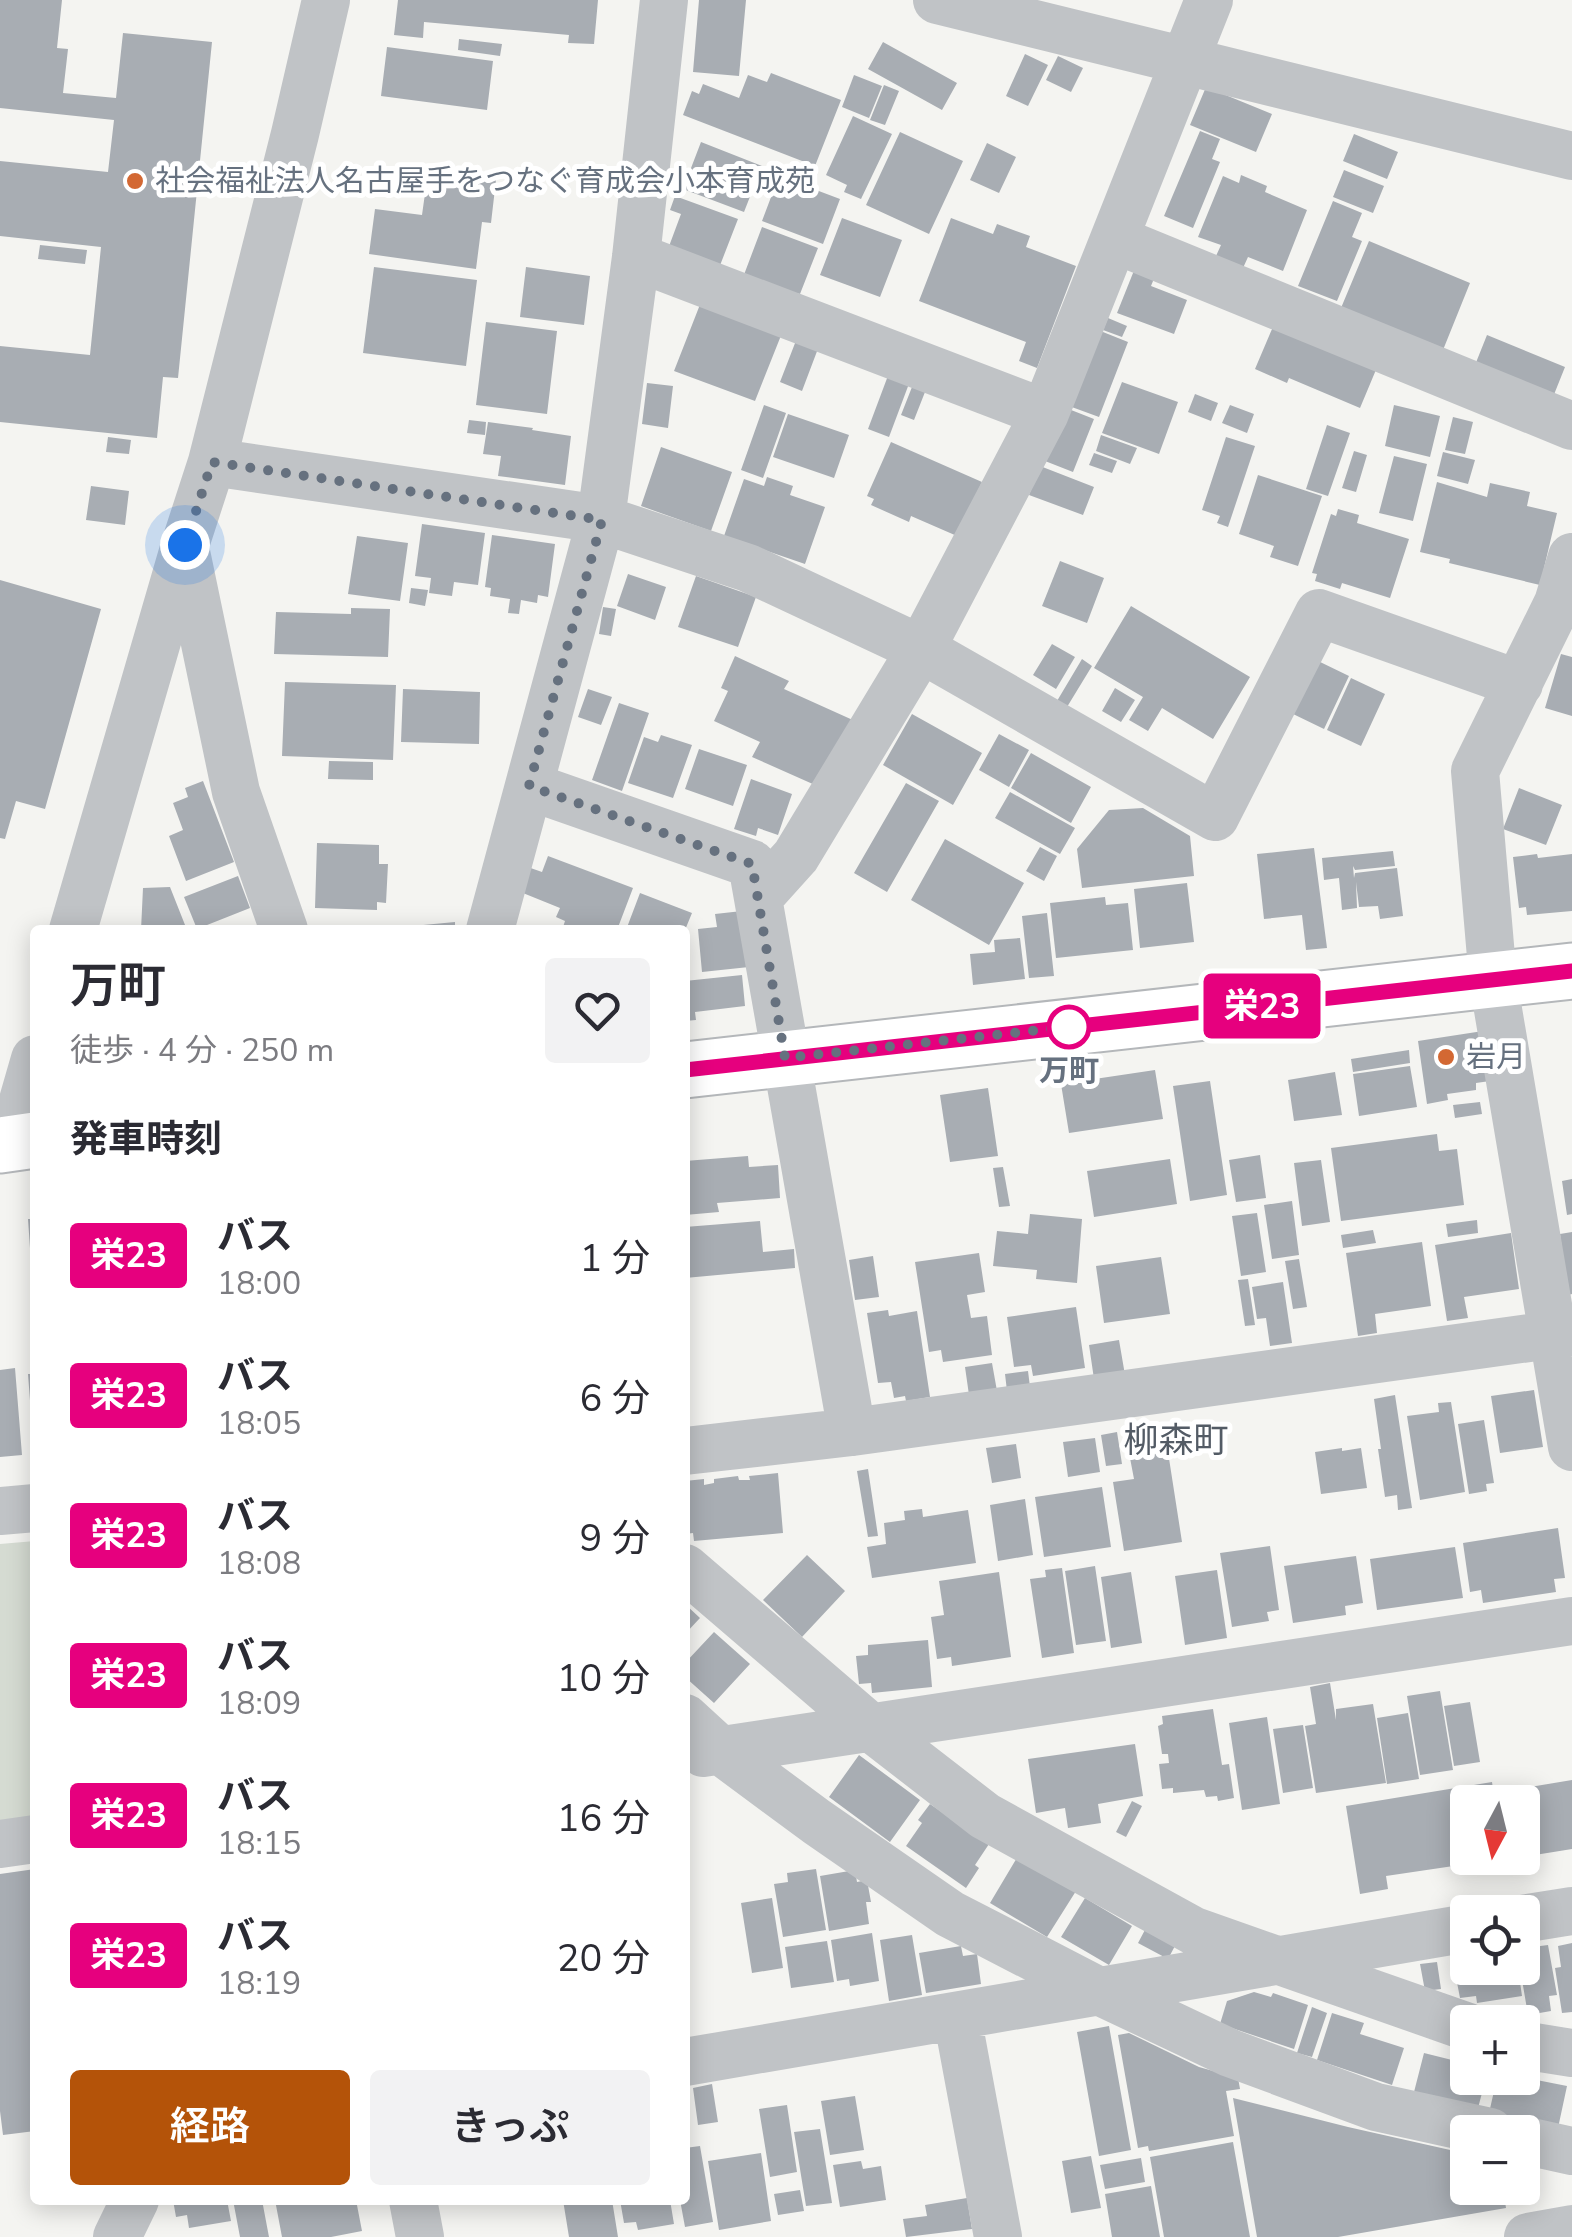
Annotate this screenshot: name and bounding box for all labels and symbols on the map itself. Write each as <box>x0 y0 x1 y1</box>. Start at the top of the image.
place label: 社会福祉法人名古屋手をつなぐ育成会小本育成苑 <box>155 161 815 202</box>
marker: 社会福祉法人名古屋手をつなぐ育成会小本育成苑 <box>124 170 146 192</box>
your location <box>160 520 210 570</box>
line badge: 栄23 <box>1204 974 1320 1038</box>
marker: 万町 <box>1048 1006 1090 1048</box>
place label: 岩月 <box>1466 1037 1526 1078</box>
marker: 岩月 <box>1435 1046 1457 1068</box>
place label: 万町 <box>1039 1051 1099 1092</box>
district label: 柳森町 <box>1123 1417 1229 1464</box>
north arrow <box>1450 1785 1540 1875</box>

